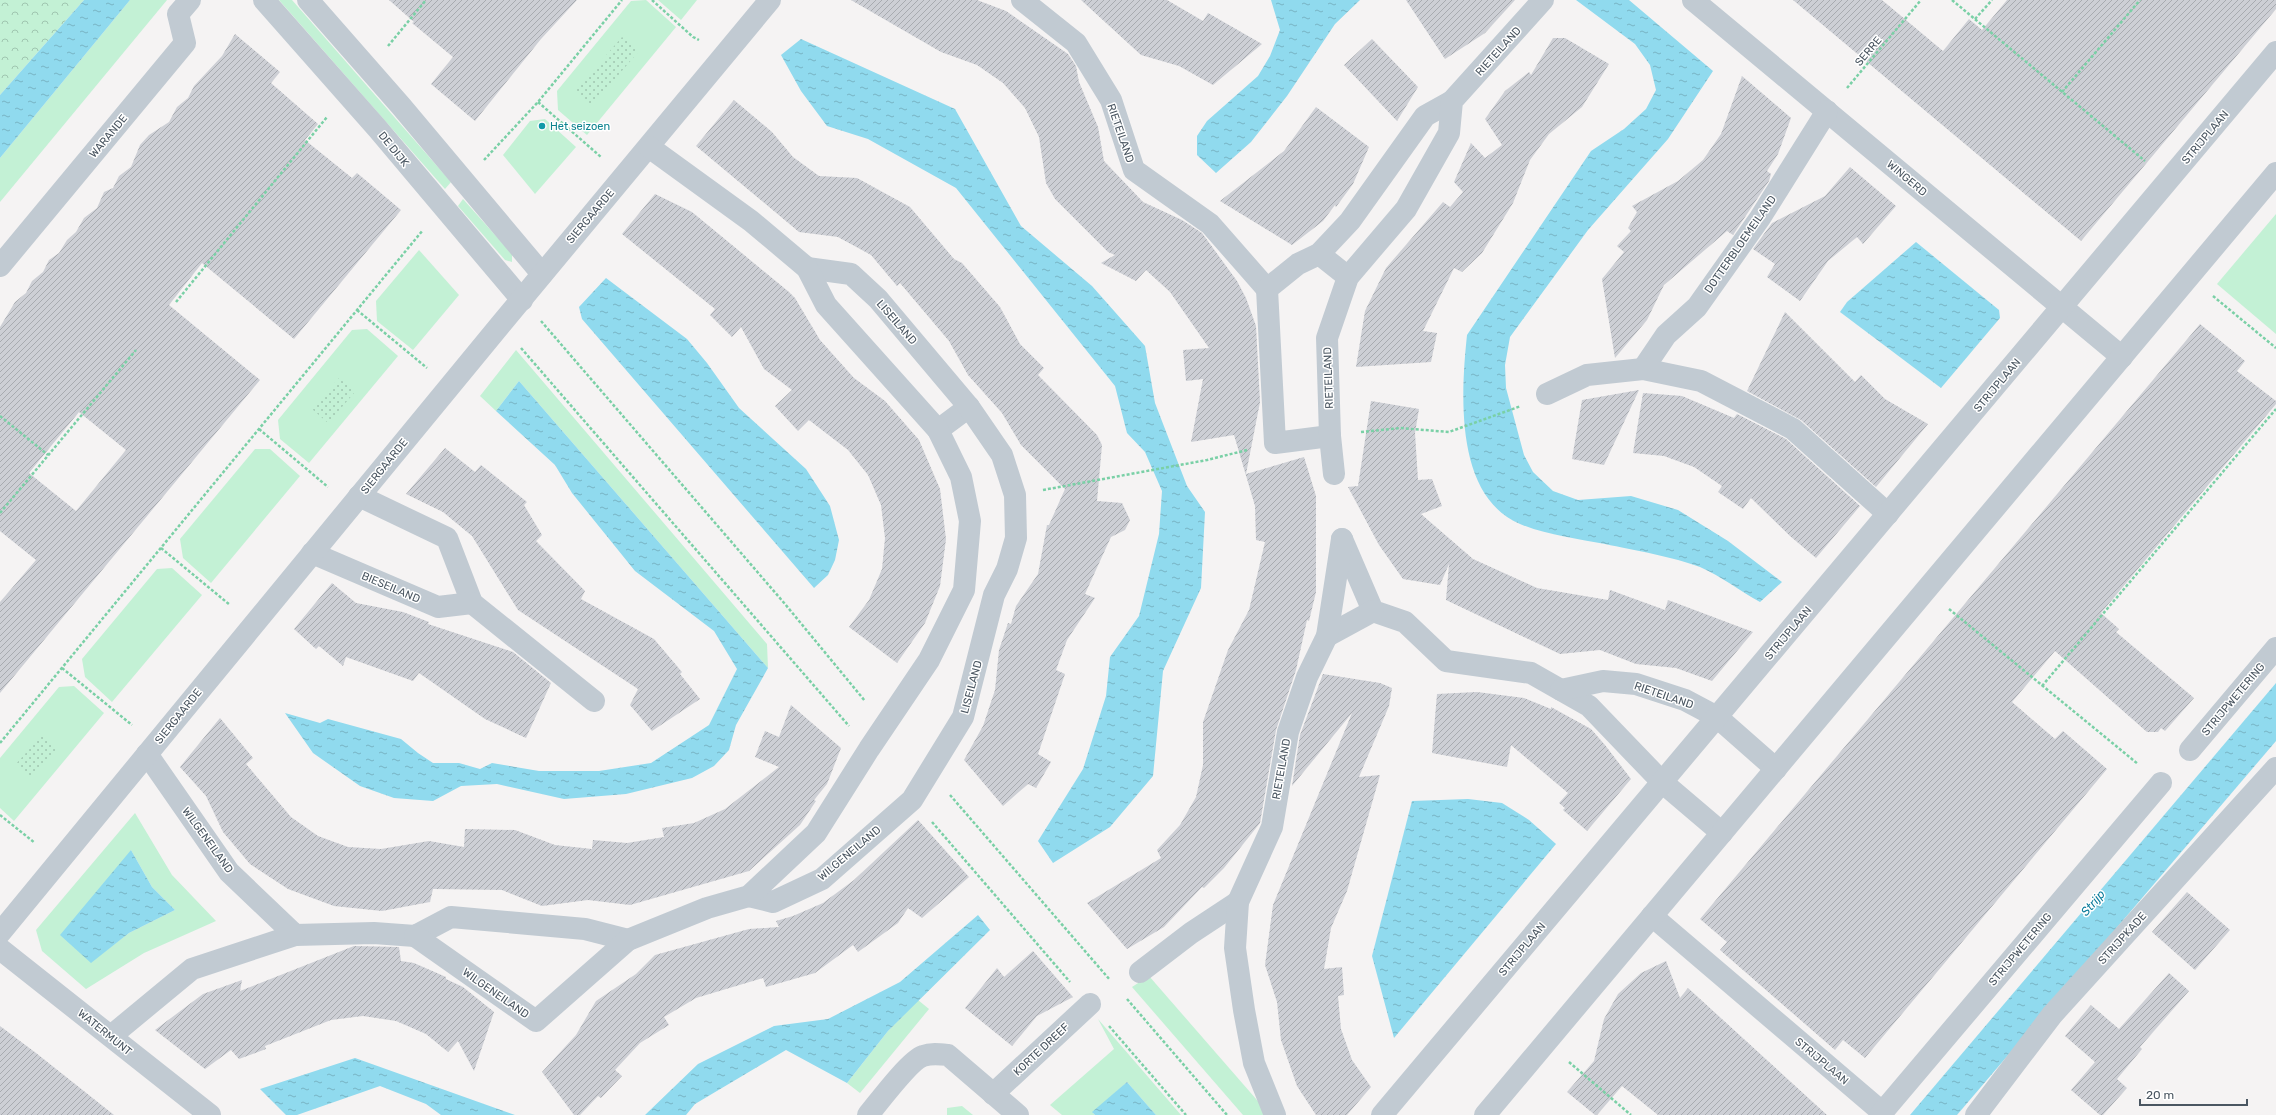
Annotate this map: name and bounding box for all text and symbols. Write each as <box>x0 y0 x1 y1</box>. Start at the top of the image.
street label: RIETEILAND <box>1473 24 1524 79</box>
street label: SERRE <box>1852 34 1885 69</box>
street label: RIETEILAND <box>1104 102 1137 164</box>
street label: STRIJPLAAN <box>2179 108 2232 167</box>
street label: WARANDE <box>87 112 130 161</box>
place label: Het seizoen <box>550 120 610 133</box>
marker: Het seizoen <box>537 121 547 131</box>
street label: DE DIJK <box>376 129 412 170</box>
street label: WINGERD <box>1884 158 1929 199</box>
street label: SIERGAARDE <box>564 186 617 246</box>
street label: DOTTERBLOEMEILAND <box>1702 193 1779 296</box>
street label: LISEILAND <box>874 297 919 347</box>
street label: RIETEILAND <box>1321 347 1336 409</box>
street label: STRIJPLAAN <box>1971 356 2024 415</box>
street label: SIERGAARDE <box>358 436 411 497</box>
street label: BIESEILAND <box>360 569 422 606</box>
street label: STRIJPLAAN <box>1762 604 1815 663</box>
street label: LISEILAND <box>958 659 985 715</box>
street label: STRIJPWETERING <box>2199 660 2268 738</box>
street label: RIETEILAND <box>1633 679 1695 712</box>
street label: SIERGAARDE <box>152 686 205 747</box>
street label: RIETEILAND <box>1270 738 1293 801</box>
street label: WILGENEILAND <box>179 805 236 876</box>
street label: WILGENEILAND <box>815 823 883 883</box>
water label: Strijp <box>2078 887 2108 919</box>
street label: STRIJPKADE <box>2096 909 2149 967</box>
street label: STRIJPWETERING <box>1986 910 2055 988</box>
street label: STRIJPLAAN <box>1496 920 1549 979</box>
street label: WILGENEILAND <box>460 966 531 1021</box>
street label: WATERMUNT <box>75 1007 135 1059</box>
street label: KORTE DREEF <box>1011 1020 1072 1078</box>
street label: STRIJPLAAN <box>1792 1035 1851 1088</box>
scale bar <box>2140 1081 2247 1107</box>
text: 20 m <box>2146 1088 2174 1102</box>

